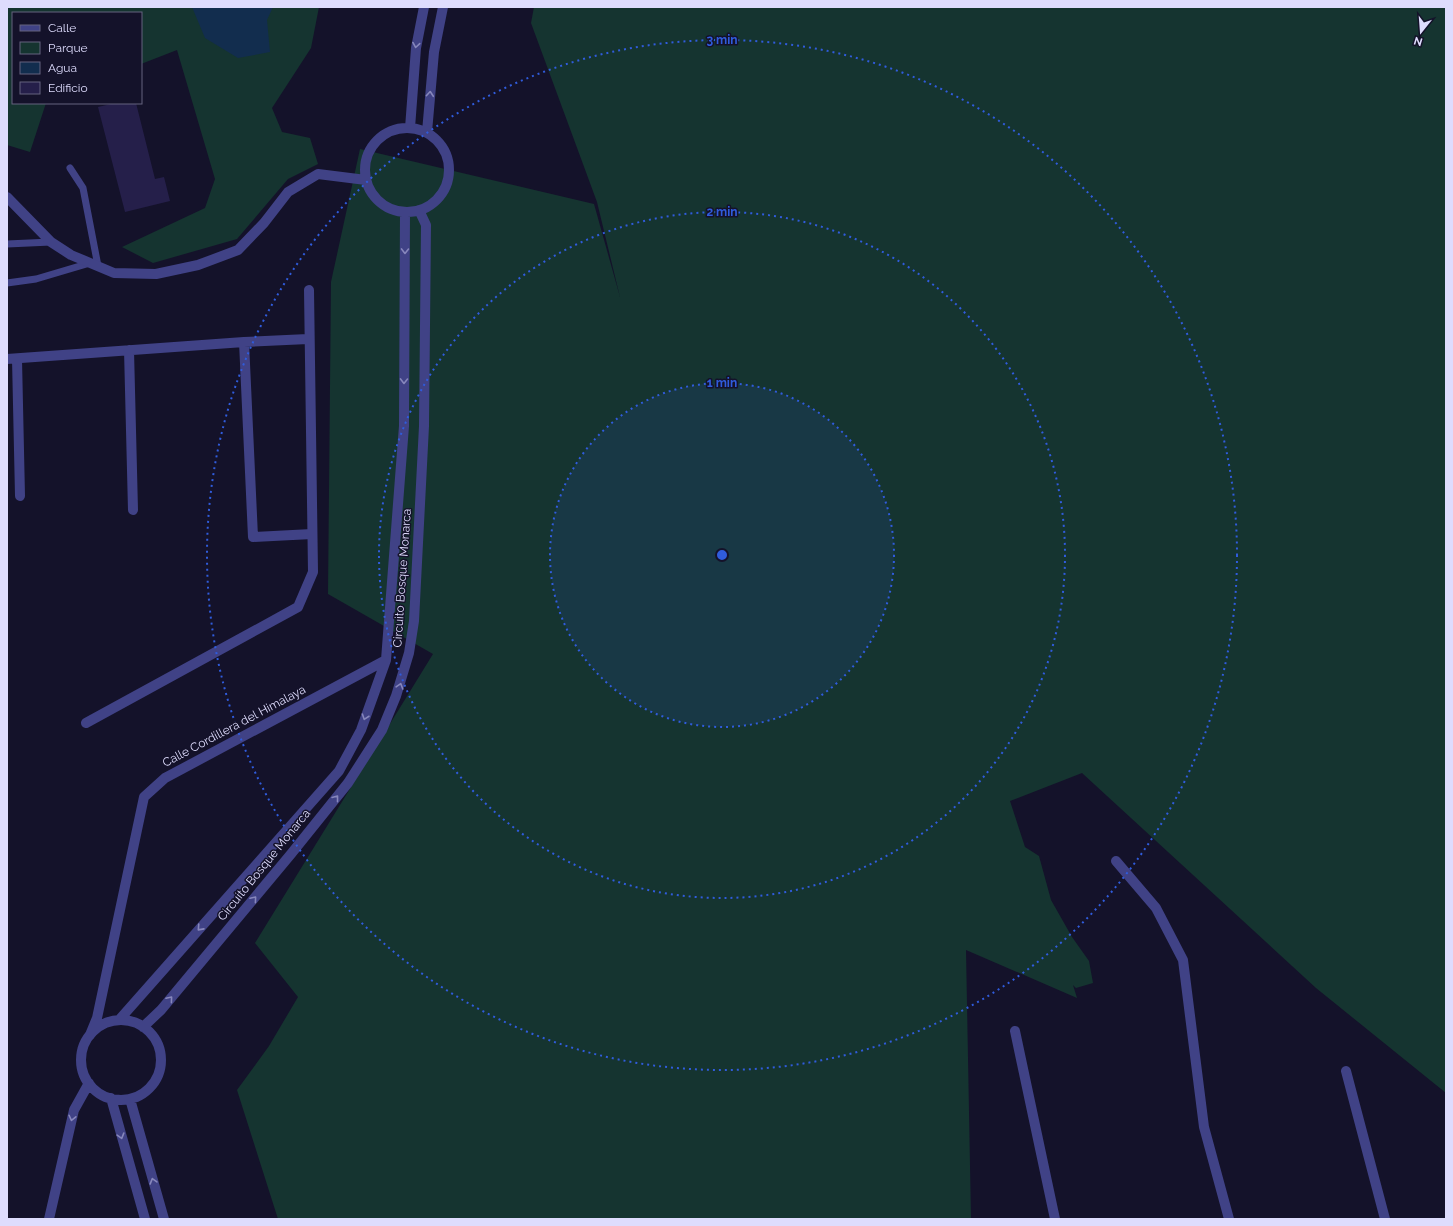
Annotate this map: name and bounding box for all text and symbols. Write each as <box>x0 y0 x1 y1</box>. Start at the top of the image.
legend <box>12 12 142 104</box>
north arrow <box>1401 12 1441 52</box>
text: Calle <box>48 21 76 35</box>
text: 3 min <box>706 33 738 47</box>
text: N <box>1412 34 1424 49</box>
text: Parque <box>48 41 88 55</box>
one-way arrow <box>412 42 421 48</box>
text: Agua <box>48 61 77 75</box>
text: Edificio <box>48 81 88 95</box>
one-way arrow <box>426 91 435 97</box>
text: 2 min <box>706 205 738 219</box>
one-way arrow <box>401 248 409 254</box>
text: 1 min <box>707 376 737 390</box>
one-way arrow <box>400 378 408 384</box>
street label: Circuito Bosque Monarca <box>390 508 414 648</box>
centre of rings <box>715 548 729 562</box>
street label: Calle Cordillera del Himalaya <box>160 682 308 770</box>
one-way arrow <box>395 683 404 690</box>
one-way arrow <box>362 713 370 720</box>
one-way arrow <box>331 796 338 803</box>
street label: Circuito Bosque Monarca <box>215 807 313 923</box>
one-way arrow <box>249 897 256 904</box>
one-way arrow <box>198 924 205 931</box>
one-way arrow <box>166 997 173 1004</box>
one-way arrow <box>69 1115 77 1121</box>
one-way arrow <box>117 1132 125 1139</box>
one-way arrow <box>149 1178 158 1185</box>

